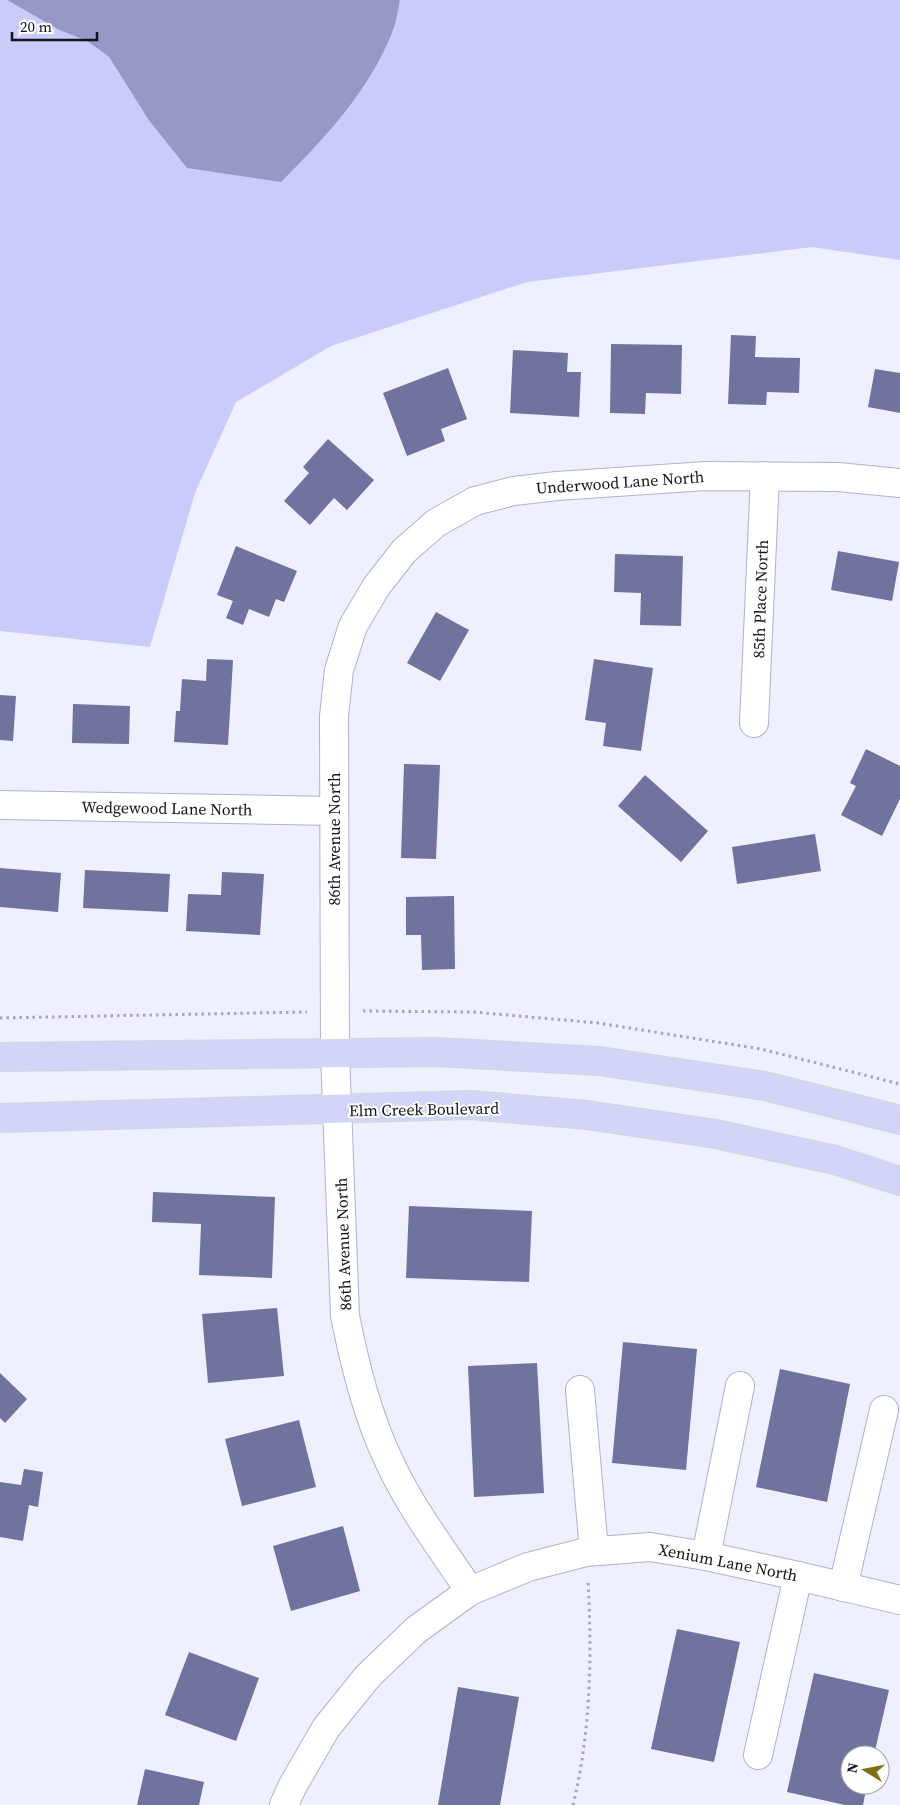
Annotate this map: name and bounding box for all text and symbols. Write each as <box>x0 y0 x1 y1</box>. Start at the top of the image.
scale bar <box>12 10 98 42</box>
text: 20 m <box>20 16 52 37</box>
street label: Underwood Lane North <box>535 465 705 499</box>
street label: 85th Place North <box>747 539 773 659</box>
street label: 86th Avenue North <box>323 772 345 906</box>
street label: Wedgewood Lane North <box>81 796 253 820</box>
street label: Elm Creek Boulevard <box>349 1097 499 1121</box>
street label: 86th Avenue North <box>330 1177 356 1311</box>
street label: Xenium Lane North <box>656 1538 800 1586</box>
north arrow <box>840 1745 890 1795</box>
text: N <box>841 1761 863 1775</box>

